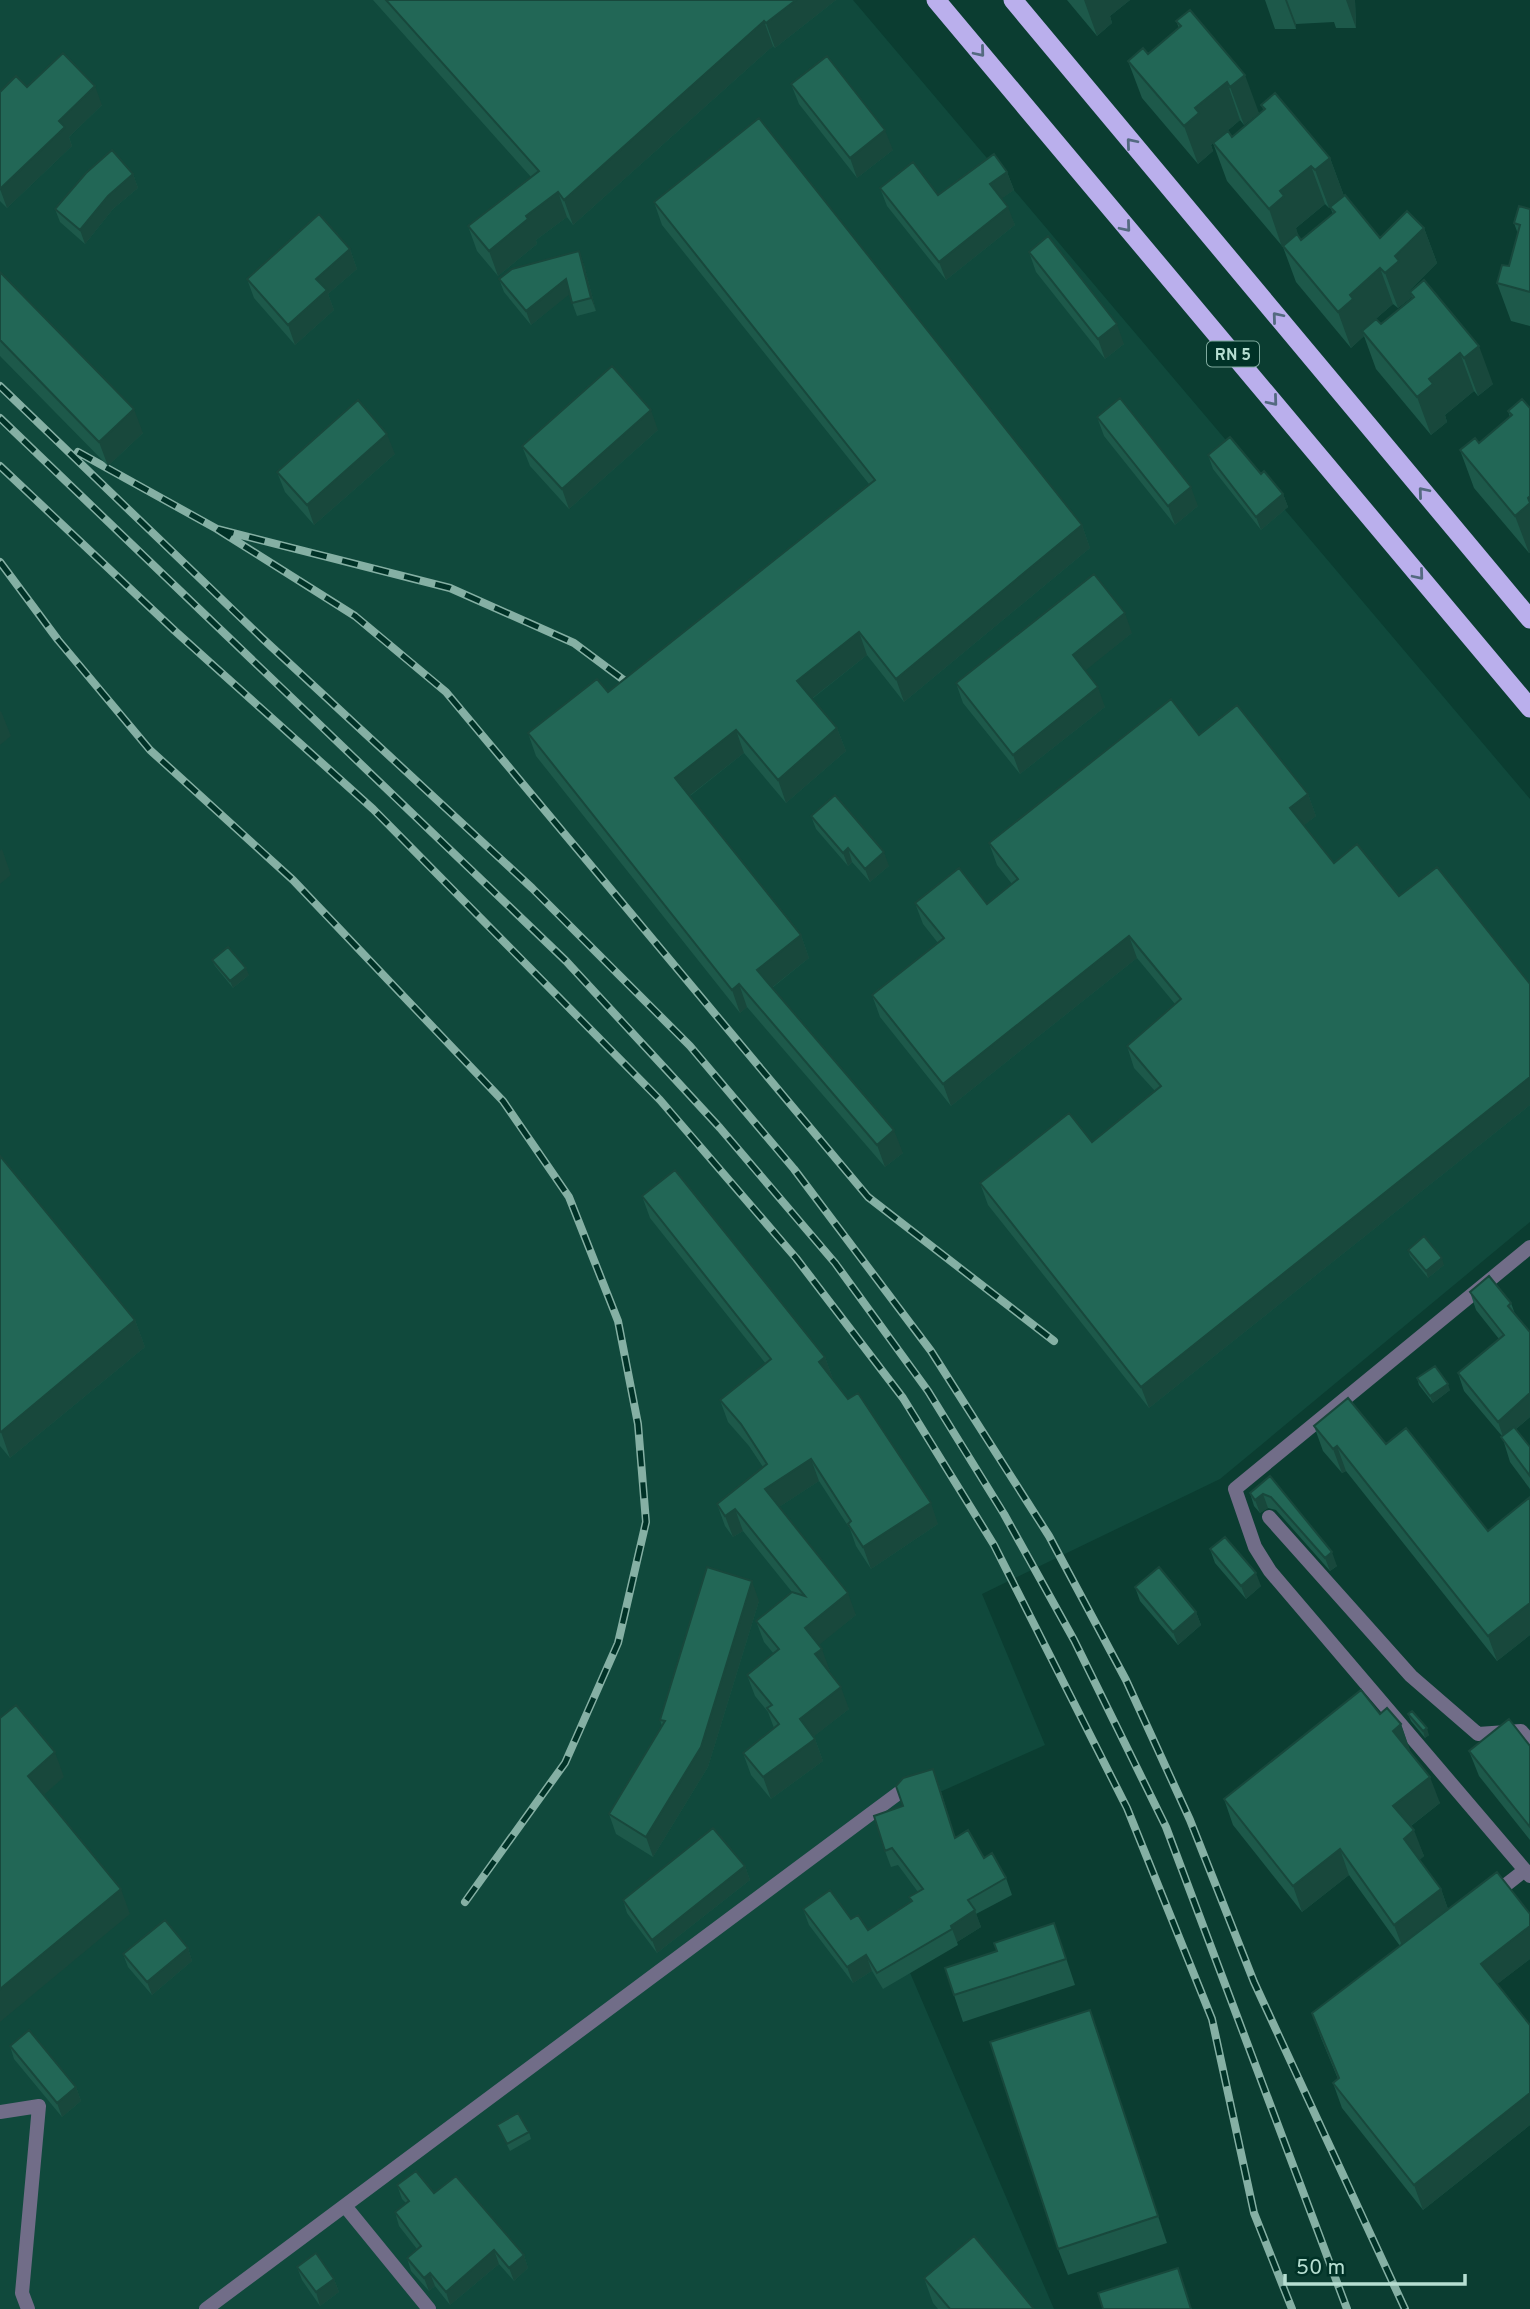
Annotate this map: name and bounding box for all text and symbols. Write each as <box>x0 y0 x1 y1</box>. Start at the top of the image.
one-way arrow <box>972 44 984 57</box>
one-way arrow <box>1127 138 1140 150</box>
one-way arrow <box>1118 219 1131 231</box>
one-way arrow <box>1273 312 1285 325</box>
road number: RN 5 <box>1207 342 1259 366</box>
one-way arrow <box>1265 392 1277 405</box>
one-way arrow <box>1419 487 1431 500</box>
one-way arrow <box>1411 567 1423 580</box>
scale bar <box>1285 2242 1465 2286</box>
text: 50 m <box>1296 2255 1345 2282</box>

